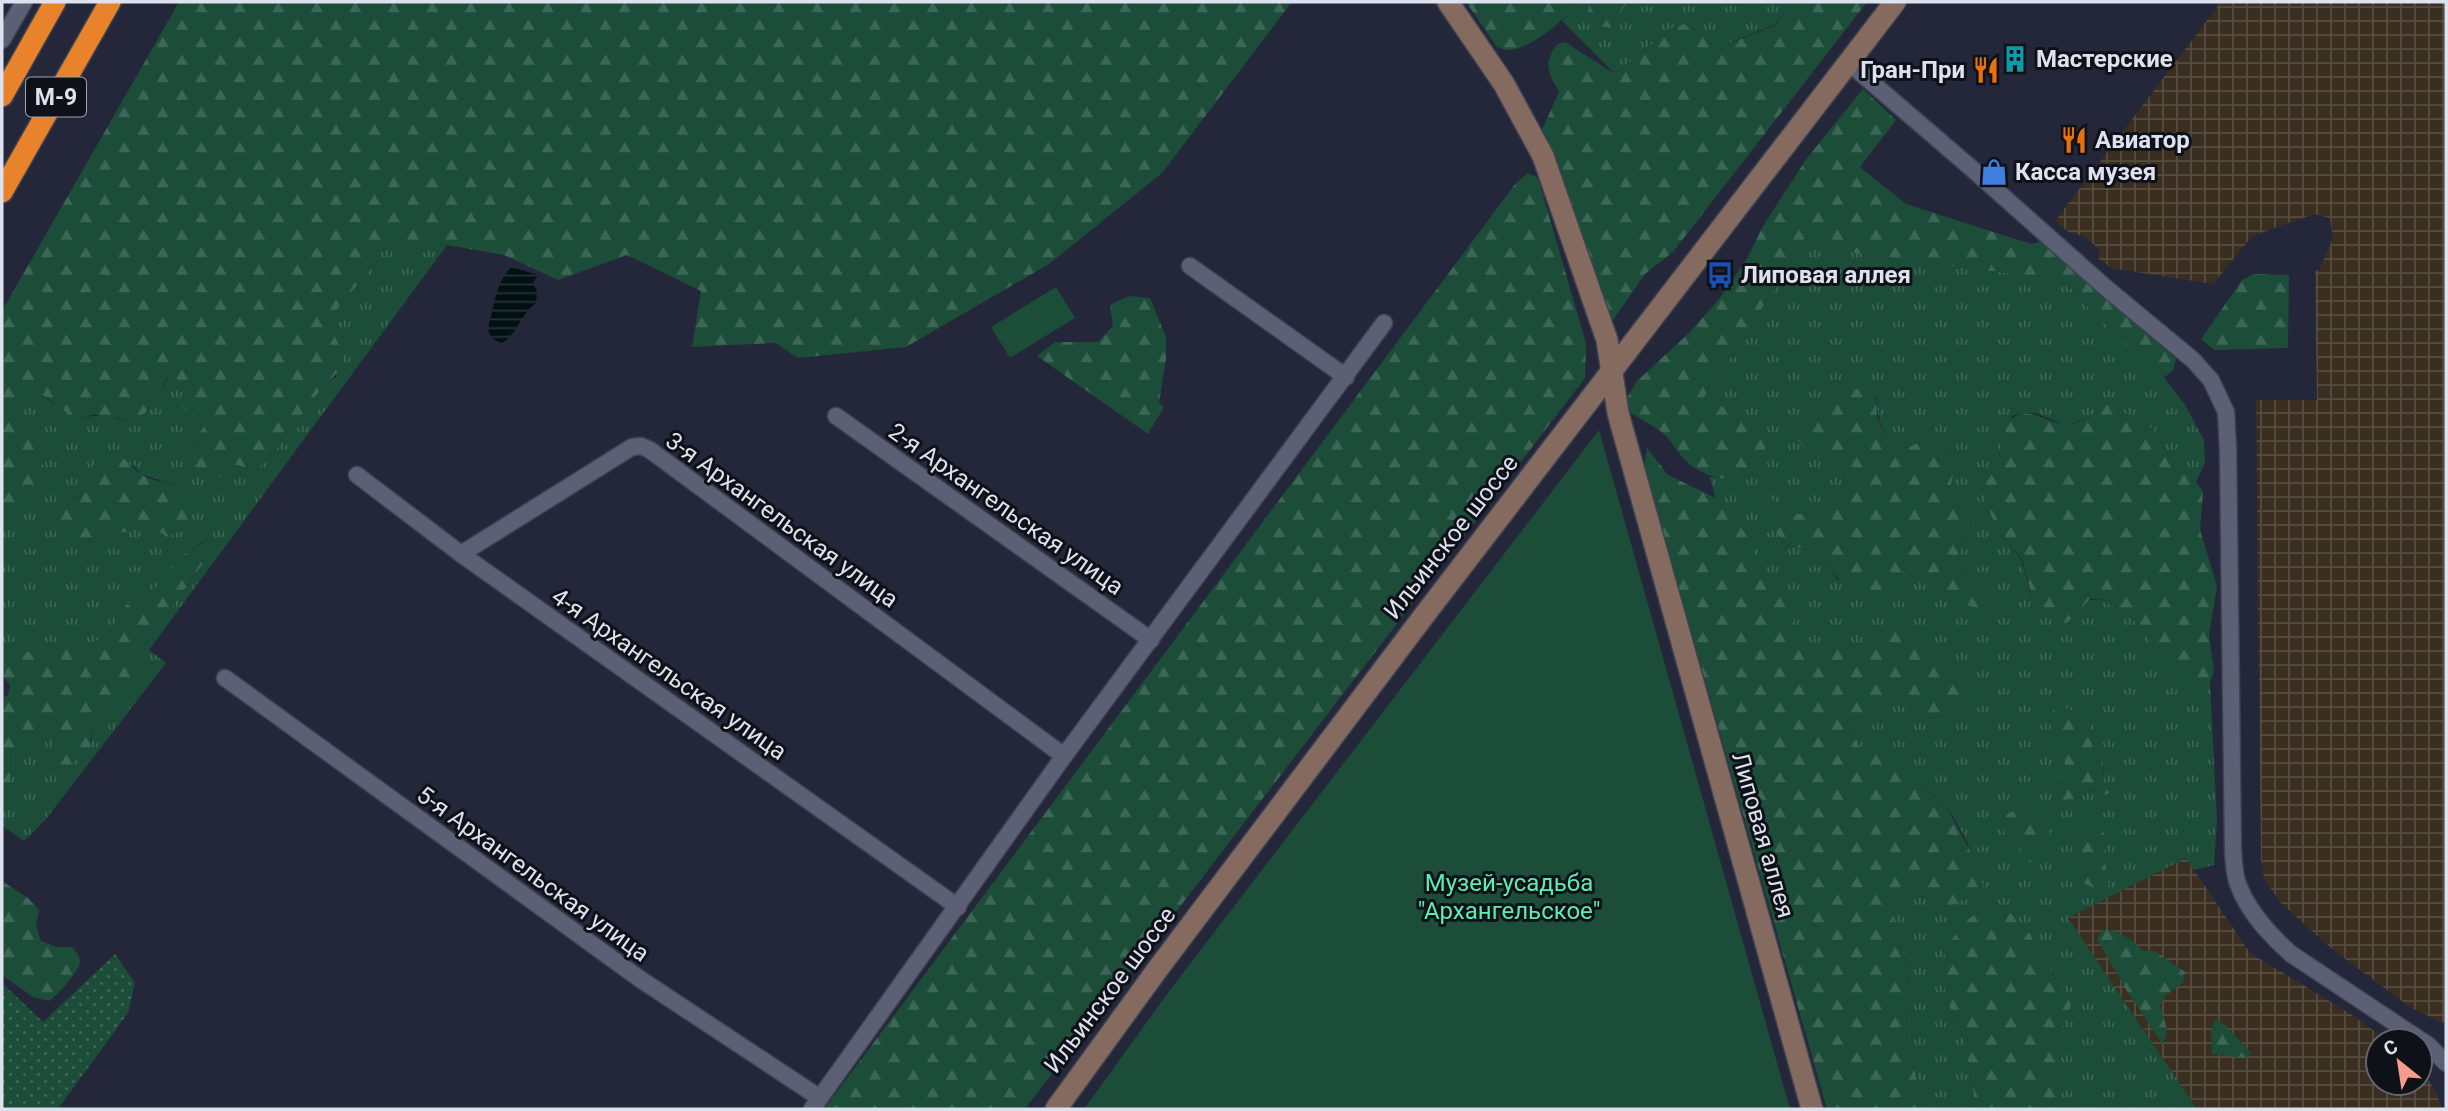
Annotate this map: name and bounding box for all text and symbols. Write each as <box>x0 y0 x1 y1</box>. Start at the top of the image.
building icon: Мастерские <box>2000 44 2030 74</box>
place label: Мастерские <box>2036 45 2173 73</box>
restaurant icon: Гран-При <box>1971 55 2001 85</box>
place label: Гран-При <box>1860 56 1965 84</box>
road number: М-9 <box>26 78 86 116</box>
restaurant icon: Авиатор <box>2059 125 2089 155</box>
place label: Авиатор <box>2095 126 2190 154</box>
shop icon: Касса музея <box>1979 157 2009 187</box>
place label: Касса музея <box>2015 158 2156 186</box>
bus stop icon: Липовая аллея <box>1705 260 1735 290</box>
place label: Липовая аллея <box>1741 261 1911 289</box>
street label: 2-я Архангельская улица <box>883 417 1129 601</box>
street label: 3-я Архангельская улица <box>660 426 904 614</box>
street label: Ильинское шоссе <box>1378 449 1524 625</box>
street label: 4-я Архангельская улица <box>546 582 792 766</box>
street label: Липовая аллея <box>1726 749 1800 921</box>
street label: 5-я Архангельская улица <box>411 780 655 968</box>
park label: Музей-усадьба "Архангельское" <box>1418 869 1600 925</box>
street label: Ильинское шоссе <box>1038 901 1182 1079</box>
north arrow <box>2364 1027 2434 1097</box>
text: С <box>2380 1035 2402 1061</box>

